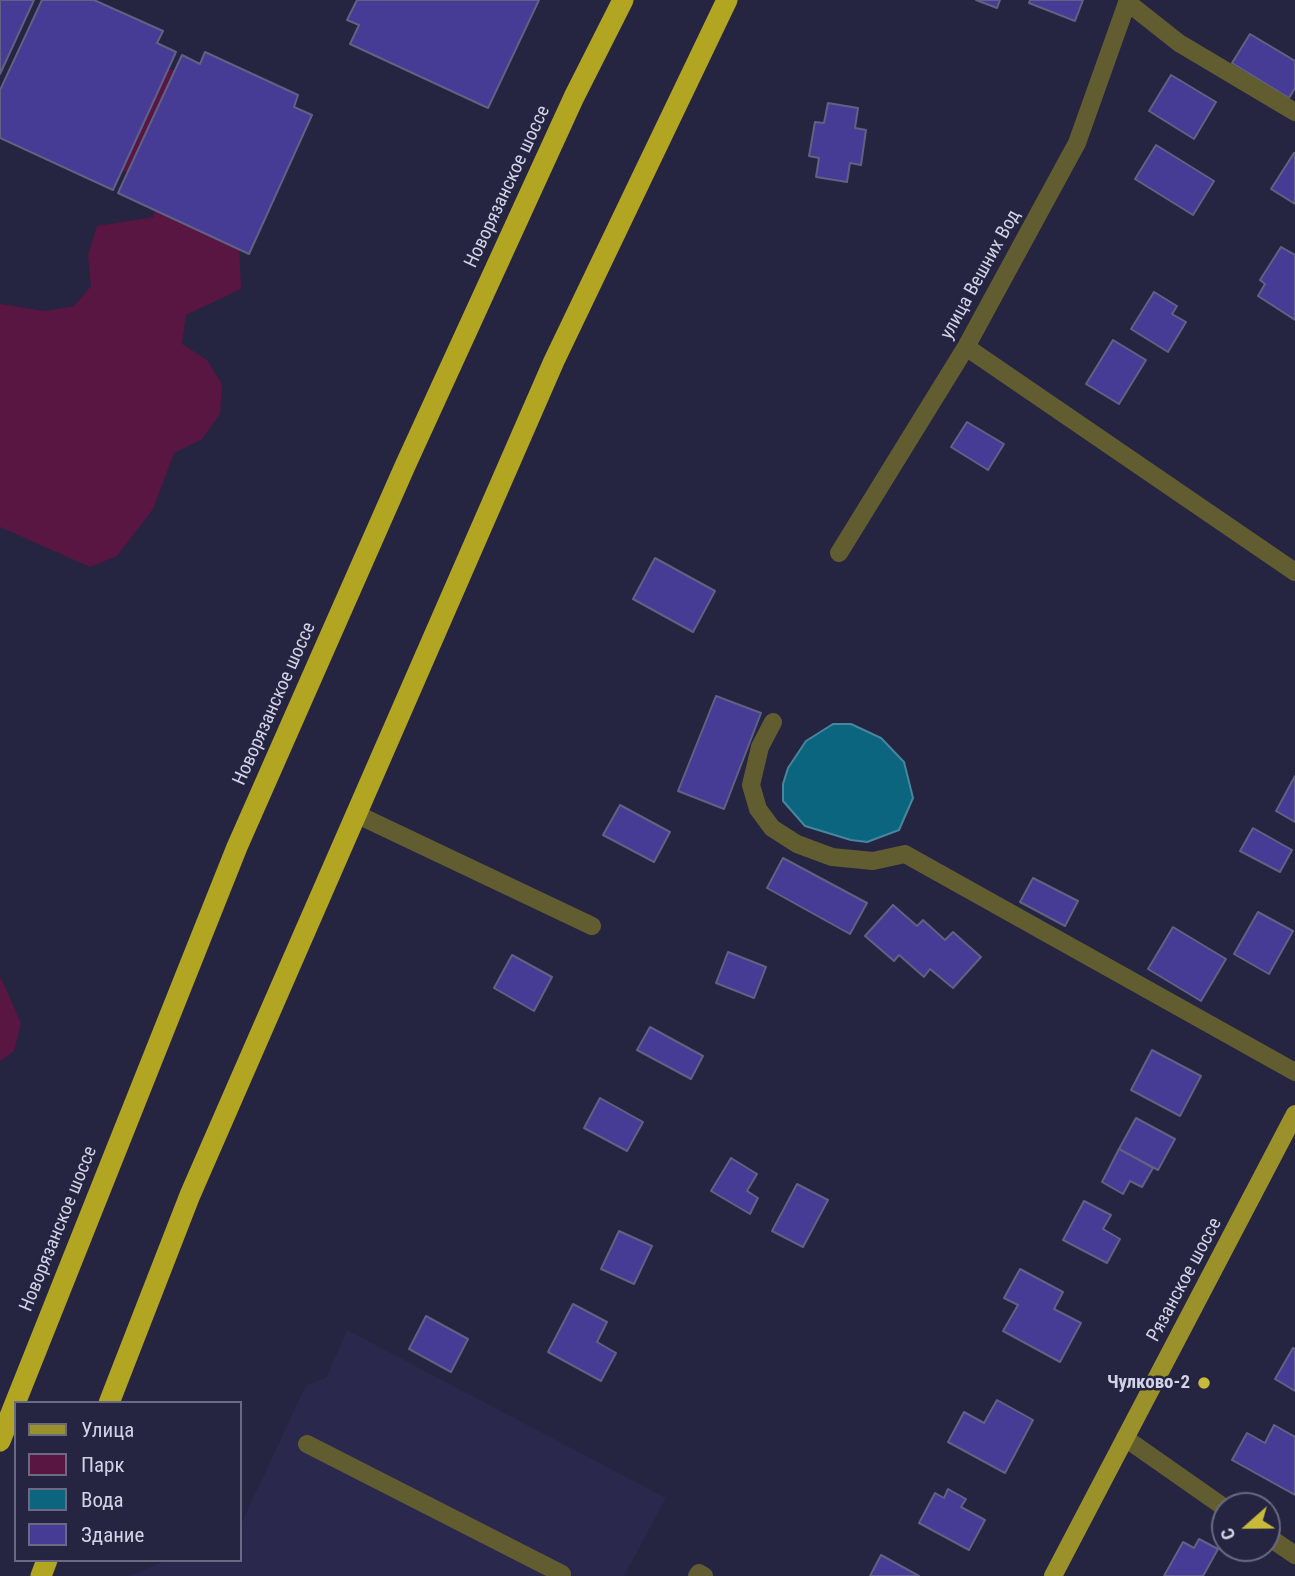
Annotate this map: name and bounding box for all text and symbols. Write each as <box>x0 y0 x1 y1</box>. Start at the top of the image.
street label: Новорязанское шоссе <box>460 102 556 272</box>
street label: улица Вешних Вод <box>936 206 1026 344</box>
street label: Новорязанское шоссе <box>229 619 321 789</box>
street label: Новорязанское шоссе <box>15 1143 103 1315</box>
street label: Рязанское шоссе <box>1143 1214 1227 1346</box>
place label: Чулково-2 <box>1107 1372 1190 1394</box>
marker: Чулково-2 <box>1196 1375 1212 1391</box>
legend <box>14 1401 242 1562</box>
text: Улица <box>81 1418 134 1442</box>
text: Парк <box>81 1453 125 1477</box>
text: Вода <box>81 1488 124 1512</box>
north arrow <box>1211 1492 1281 1562</box>
text: Здание <box>81 1523 144 1547</box>
text: С <box>1215 1525 1240 1543</box>

